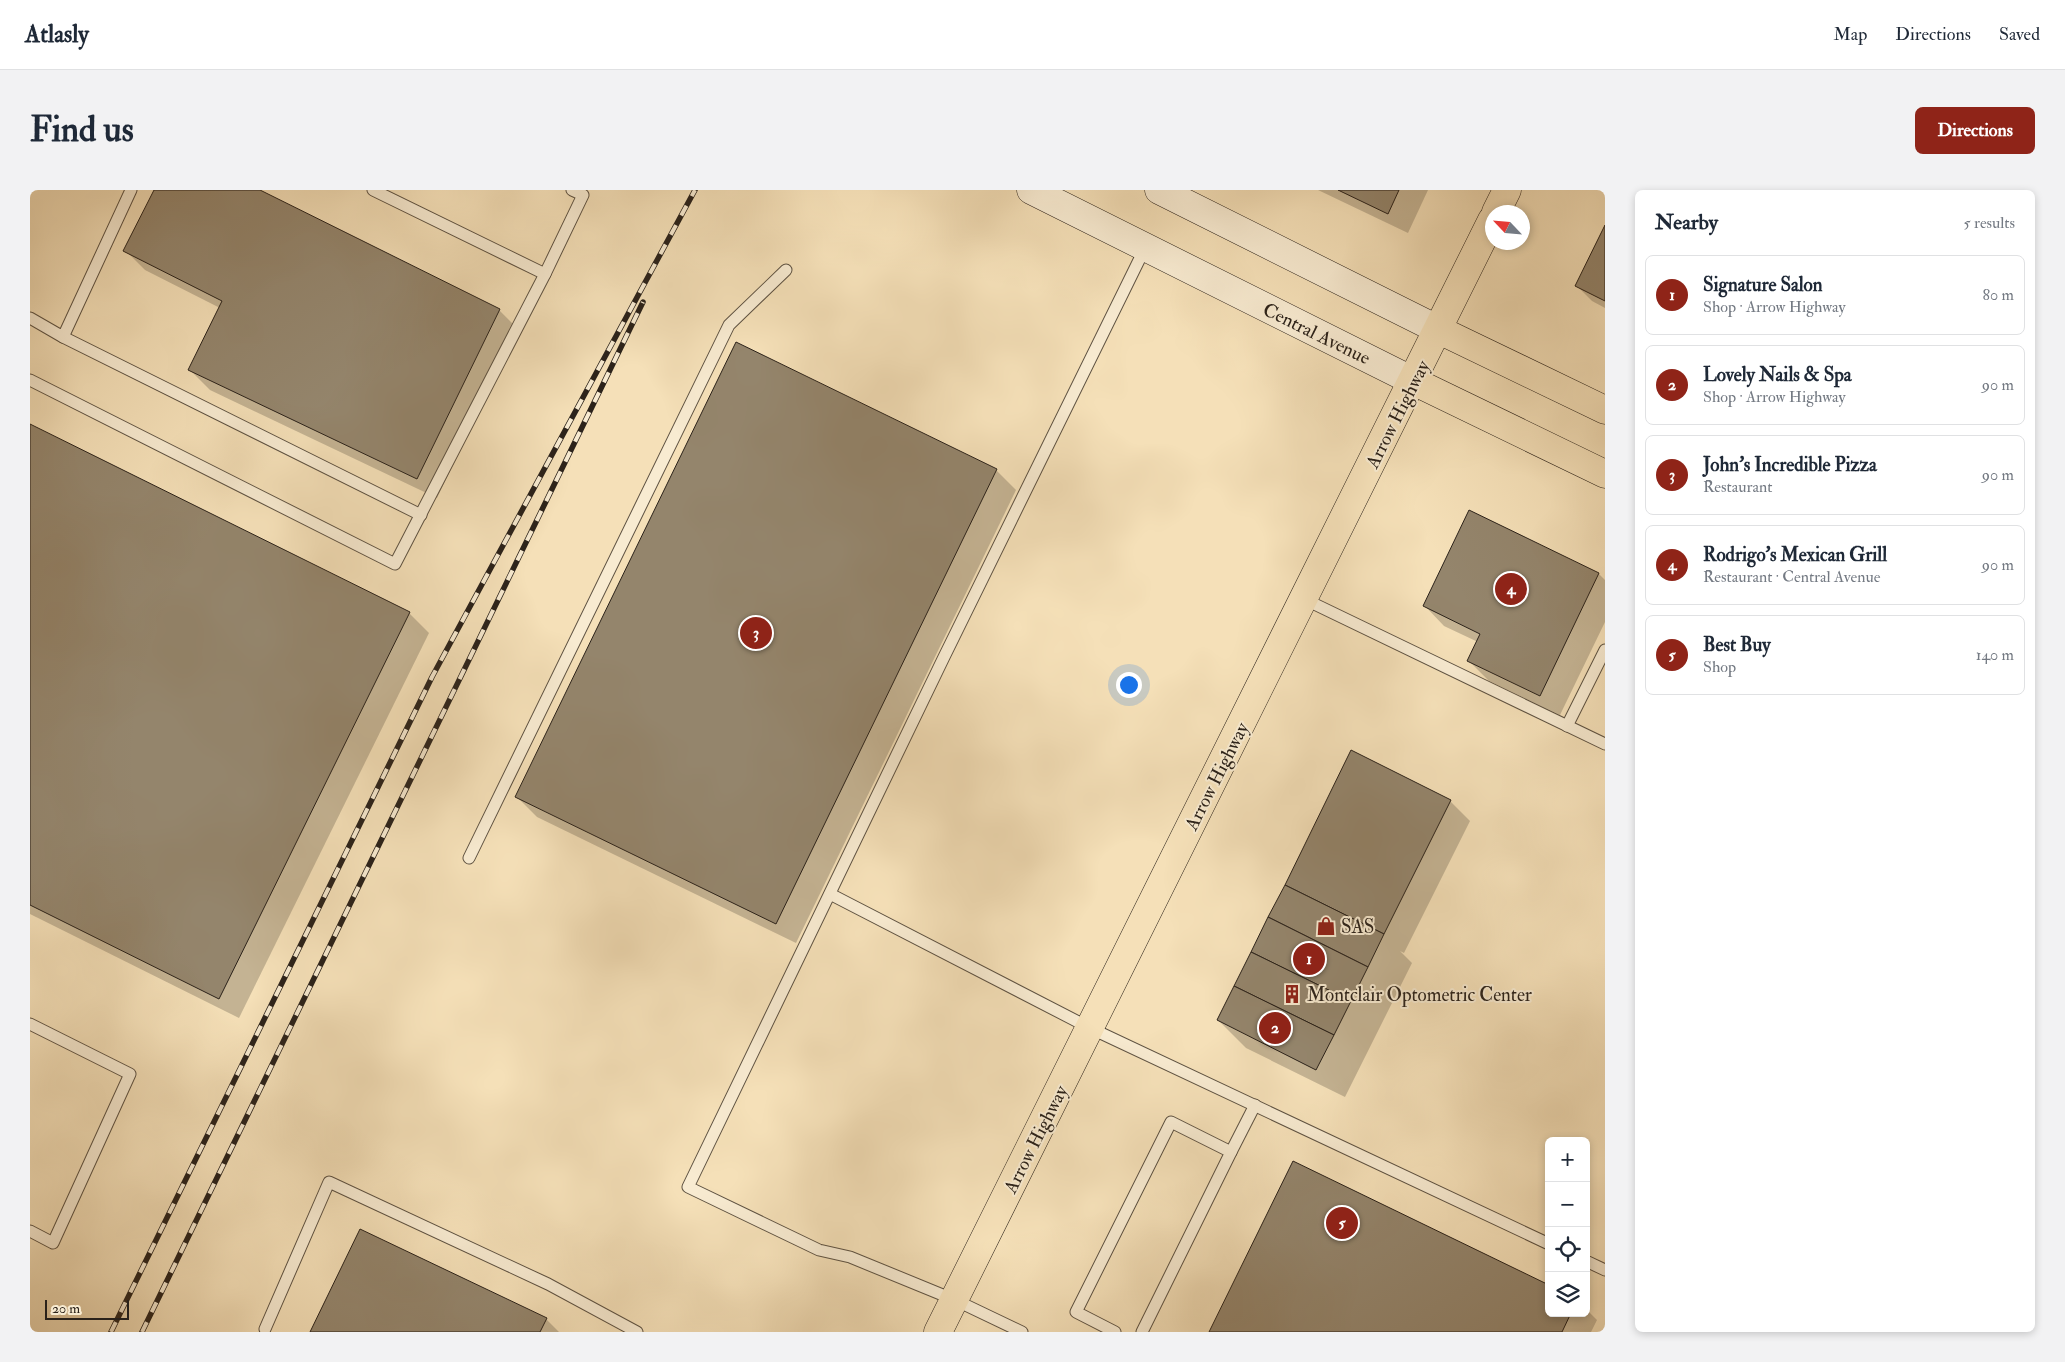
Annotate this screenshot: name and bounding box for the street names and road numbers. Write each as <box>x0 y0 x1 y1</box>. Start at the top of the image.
street label: Central Avenue <box>1259 298 1374 370</box>
street label: Arrow Highway <box>1360 356 1436 473</box>
street label: Arrow Highway <box>1179 718 1255 835</box>
street label: Arrow Highway <box>998 1081 1074 1198</box>

